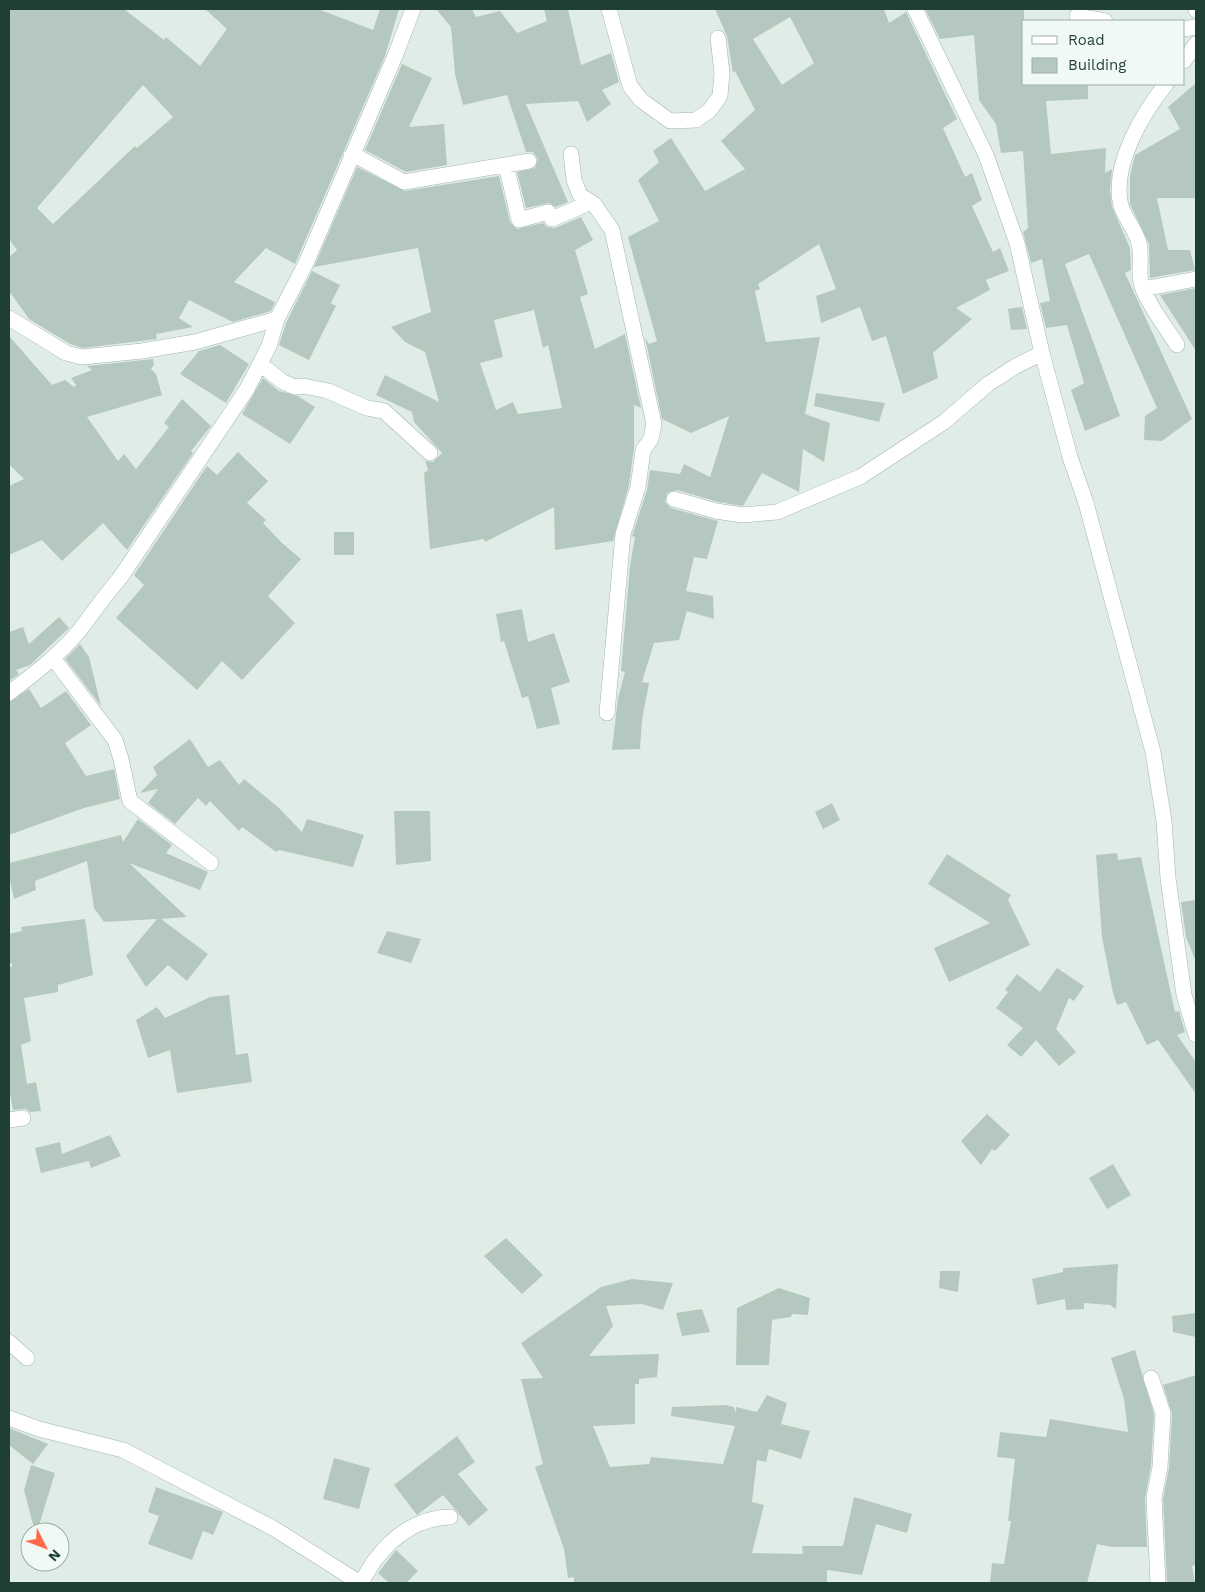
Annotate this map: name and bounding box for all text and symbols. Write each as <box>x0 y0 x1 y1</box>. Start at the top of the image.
legend <box>1022 20 1185 85</box>
text: Road <box>1068 31 1105 49</box>
text: Building <box>1068 56 1126 74</box>
north arrow <box>20 1522 70 1572</box>
text: N <box>45 1546 64 1565</box>

